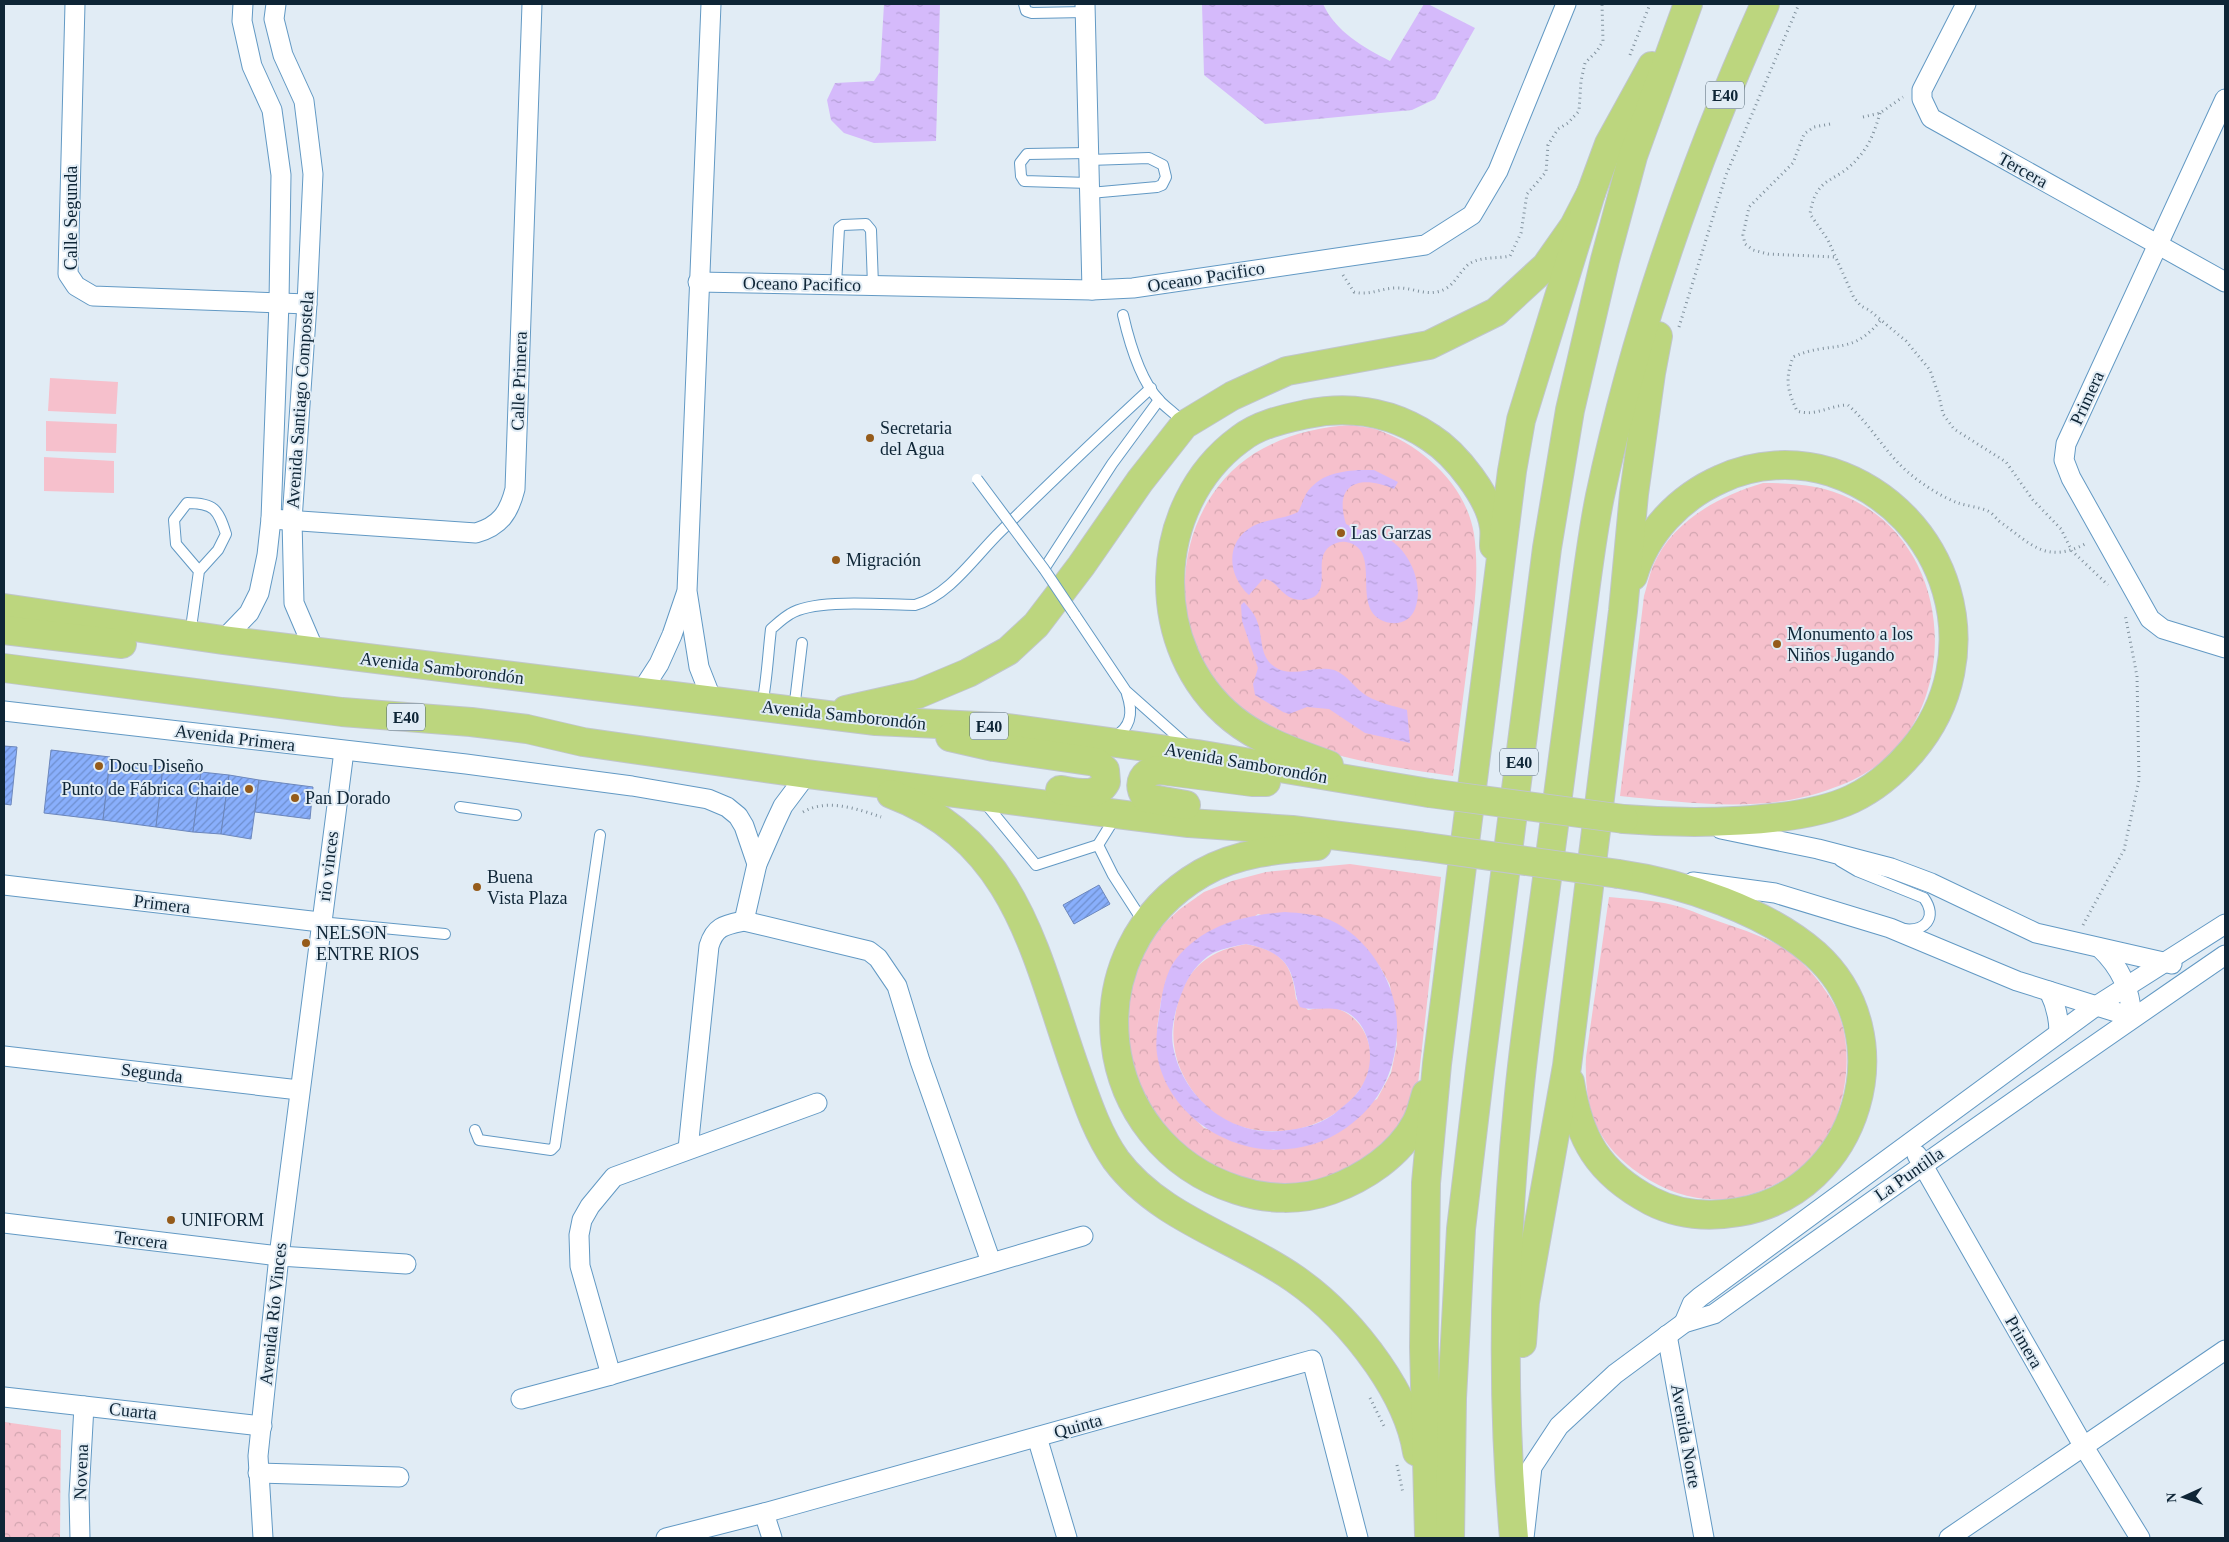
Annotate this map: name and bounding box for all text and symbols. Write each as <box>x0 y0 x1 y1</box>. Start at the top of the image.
road number: E40 <box>1706 82 1744 108</box>
street label: Tercera <box>1995 148 2051 192</box>
street label: Calle Segunda <box>61 166 81 270</box>
street label: Oceano Pacifico <box>1146 258 1266 296</box>
street label: Oceano Pacifico <box>743 273 861 295</box>
street label: Avenida Santiago Compostela <box>282 291 318 509</box>
street label: Calle Primera <box>507 331 531 431</box>
street label: Primera <box>2066 368 2108 428</box>
place label: Secretaria del Agua <box>880 418 952 459</box>
marker: Secretaria del Agua <box>864 432 876 444</box>
place label: Las Garzas <box>1351 523 1431 543</box>
marker: Las Garzas <box>1335 527 1347 539</box>
place label: Migración <box>846 550 921 570</box>
marker: Migración <box>830 554 842 566</box>
place label: Monumento a los Niños Jugando <box>1787 624 1913 665</box>
marker: Monumento a los Niños Jugando <box>1771 638 1783 650</box>
street label: Avenida Samborondón <box>359 648 525 688</box>
street label: Avenida Samborondón <box>761 696 927 734</box>
road number: E40 <box>387 704 425 730</box>
road number: E40 <box>970 712 1008 739</box>
street label: Avenida Primera <box>174 721 296 755</box>
street label: Avenida Samborondón <box>1163 739 1329 787</box>
road number: E40 <box>1500 749 1538 776</box>
place label: Docu Diseño <box>109 756 203 776</box>
marker: Docu Diseño <box>93 760 105 772</box>
place label: Punto de Fábrica Chaide <box>62 779 239 799</box>
marker: Punto de Fábrica Chaide <box>243 783 255 795</box>
place label: Pan Dorado <box>305 788 390 808</box>
marker: Pan Dorado <box>289 792 301 804</box>
street label: rio vinces <box>314 830 342 902</box>
place label: Buena Vista Plaza <box>487 867 567 908</box>
marker: Buena Vista Plaza <box>471 881 483 893</box>
street label: Primera <box>133 891 192 917</box>
place label: NELSON ENTRE RIOS <box>316 923 420 964</box>
marker: NELSON ENTRE RIOS <box>300 937 312 949</box>
street label: Segunda <box>120 1059 184 1087</box>
street label: La Puntilla <box>1871 1143 1947 1205</box>
place label: UNIFORM <box>181 1210 264 1230</box>
marker: UNIFORM <box>165 1214 177 1226</box>
street label: Tercera <box>113 1227 169 1253</box>
street label: Avenida Río Vinces <box>256 1242 290 1386</box>
street label: Primera <box>2001 1312 2047 1372</box>
street label: Avenida Norte <box>1667 1382 1705 1490</box>
street label: Cuarta <box>108 1399 158 1423</box>
street label: Quinta <box>1052 1410 1104 1442</box>
street label: Novena <box>70 1444 92 1500</box>
north arrow <box>2159 1472 2209 1522</box>
text: N <box>2164 1492 2179 1503</box>

